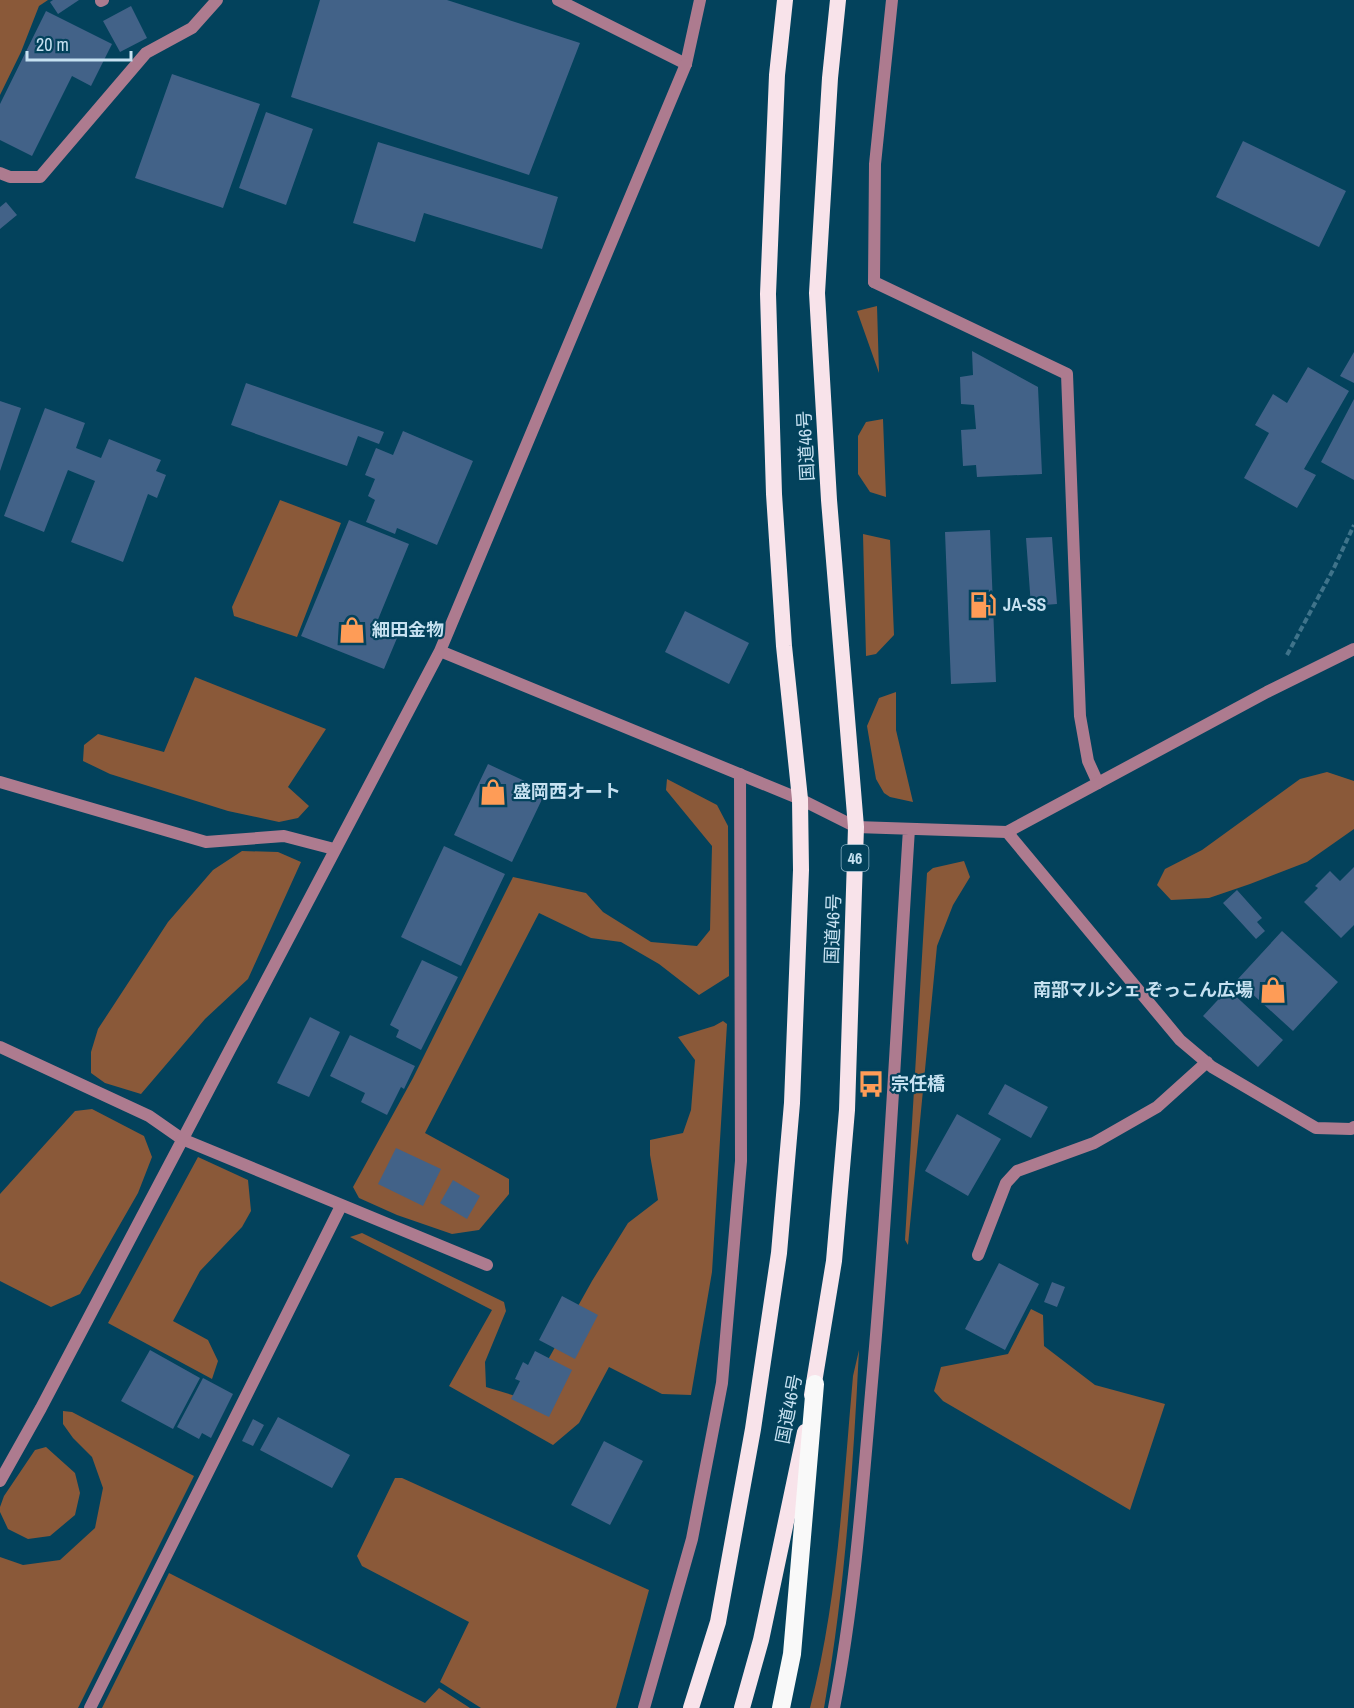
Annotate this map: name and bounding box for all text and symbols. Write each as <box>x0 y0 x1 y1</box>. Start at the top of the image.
scale bar <box>27 24 130 62</box>
text: 20 m <box>36 32 69 57</box>
street label: 国道46号 <box>791 410 820 482</box>
fuel station icon: JA-SS <box>968 590 998 620</box>
place label: JA-SS <box>1003 592 1047 617</box>
shop icon: 細田金物 <box>337 615 367 645</box>
place label: 細田金物 <box>372 617 444 642</box>
shop icon: 盛岡西オート <box>478 777 508 807</box>
place label: 盛岡西オート <box>513 779 621 804</box>
road number: 46 <box>842 845 868 871</box>
street label: 国道46号 <box>819 893 846 965</box>
shop icon: 南部マルシェ ぞっこん広場 <box>1258 975 1288 1005</box>
place label: 南部マルシェ ぞっこん広場 <box>1033 977 1253 1002</box>
bus stop icon: 宗任橋 <box>856 1069 886 1099</box>
place label: 宗任橋 <box>891 1071 945 1096</box>
street label: 国道46号 <box>770 1372 807 1446</box>

